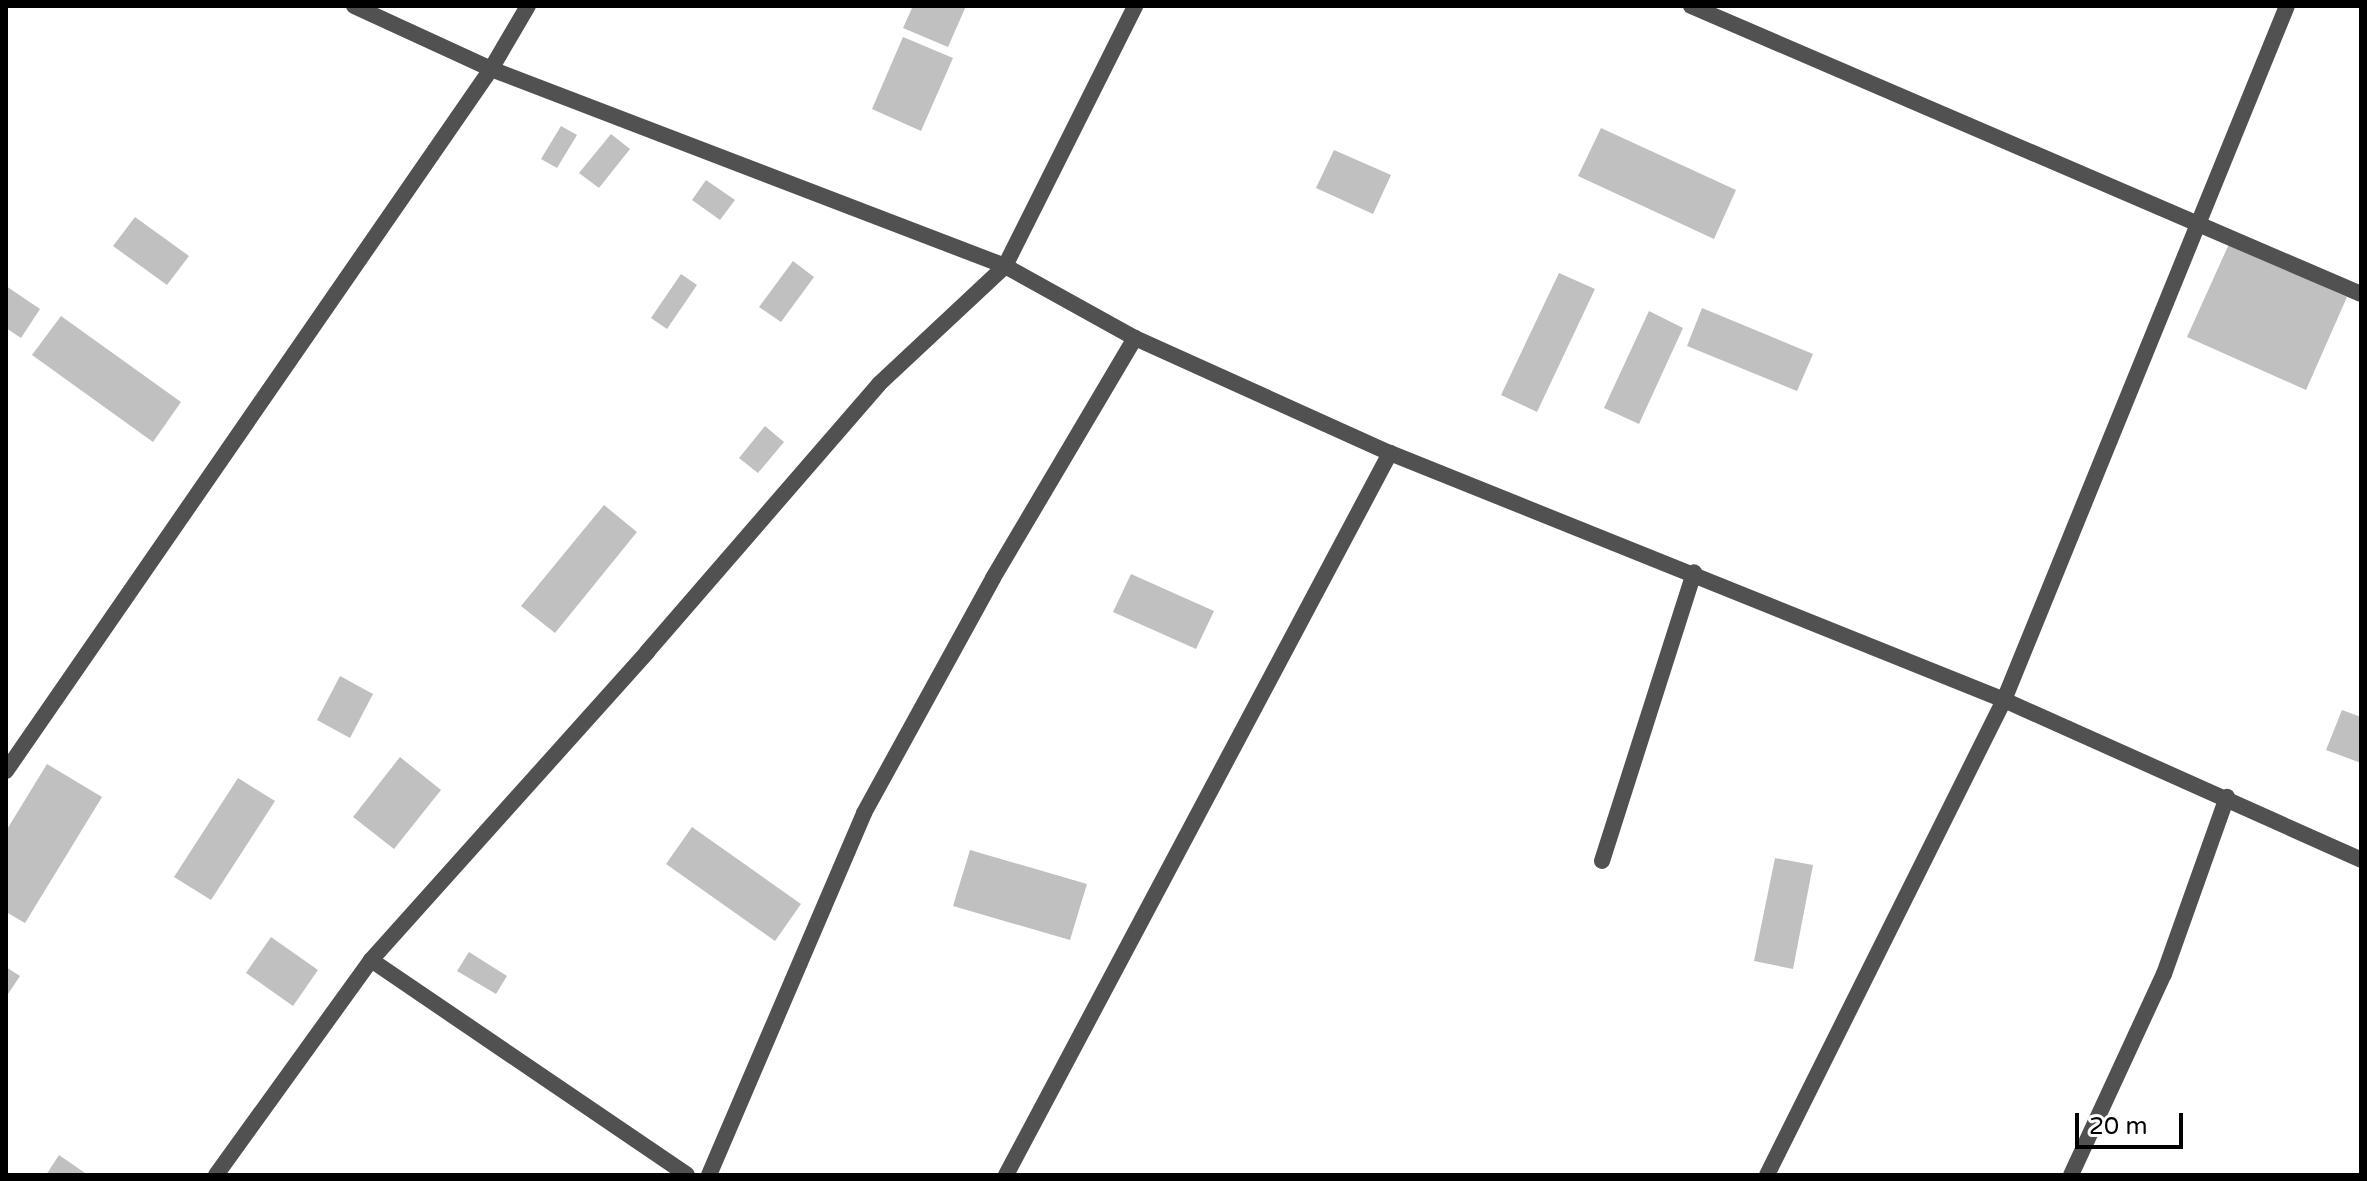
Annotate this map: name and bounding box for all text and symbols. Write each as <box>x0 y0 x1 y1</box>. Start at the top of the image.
scale bar <box>2079 1097 2187 1147</box>
text: 20 m <box>2089 1112 2147 1141</box>

